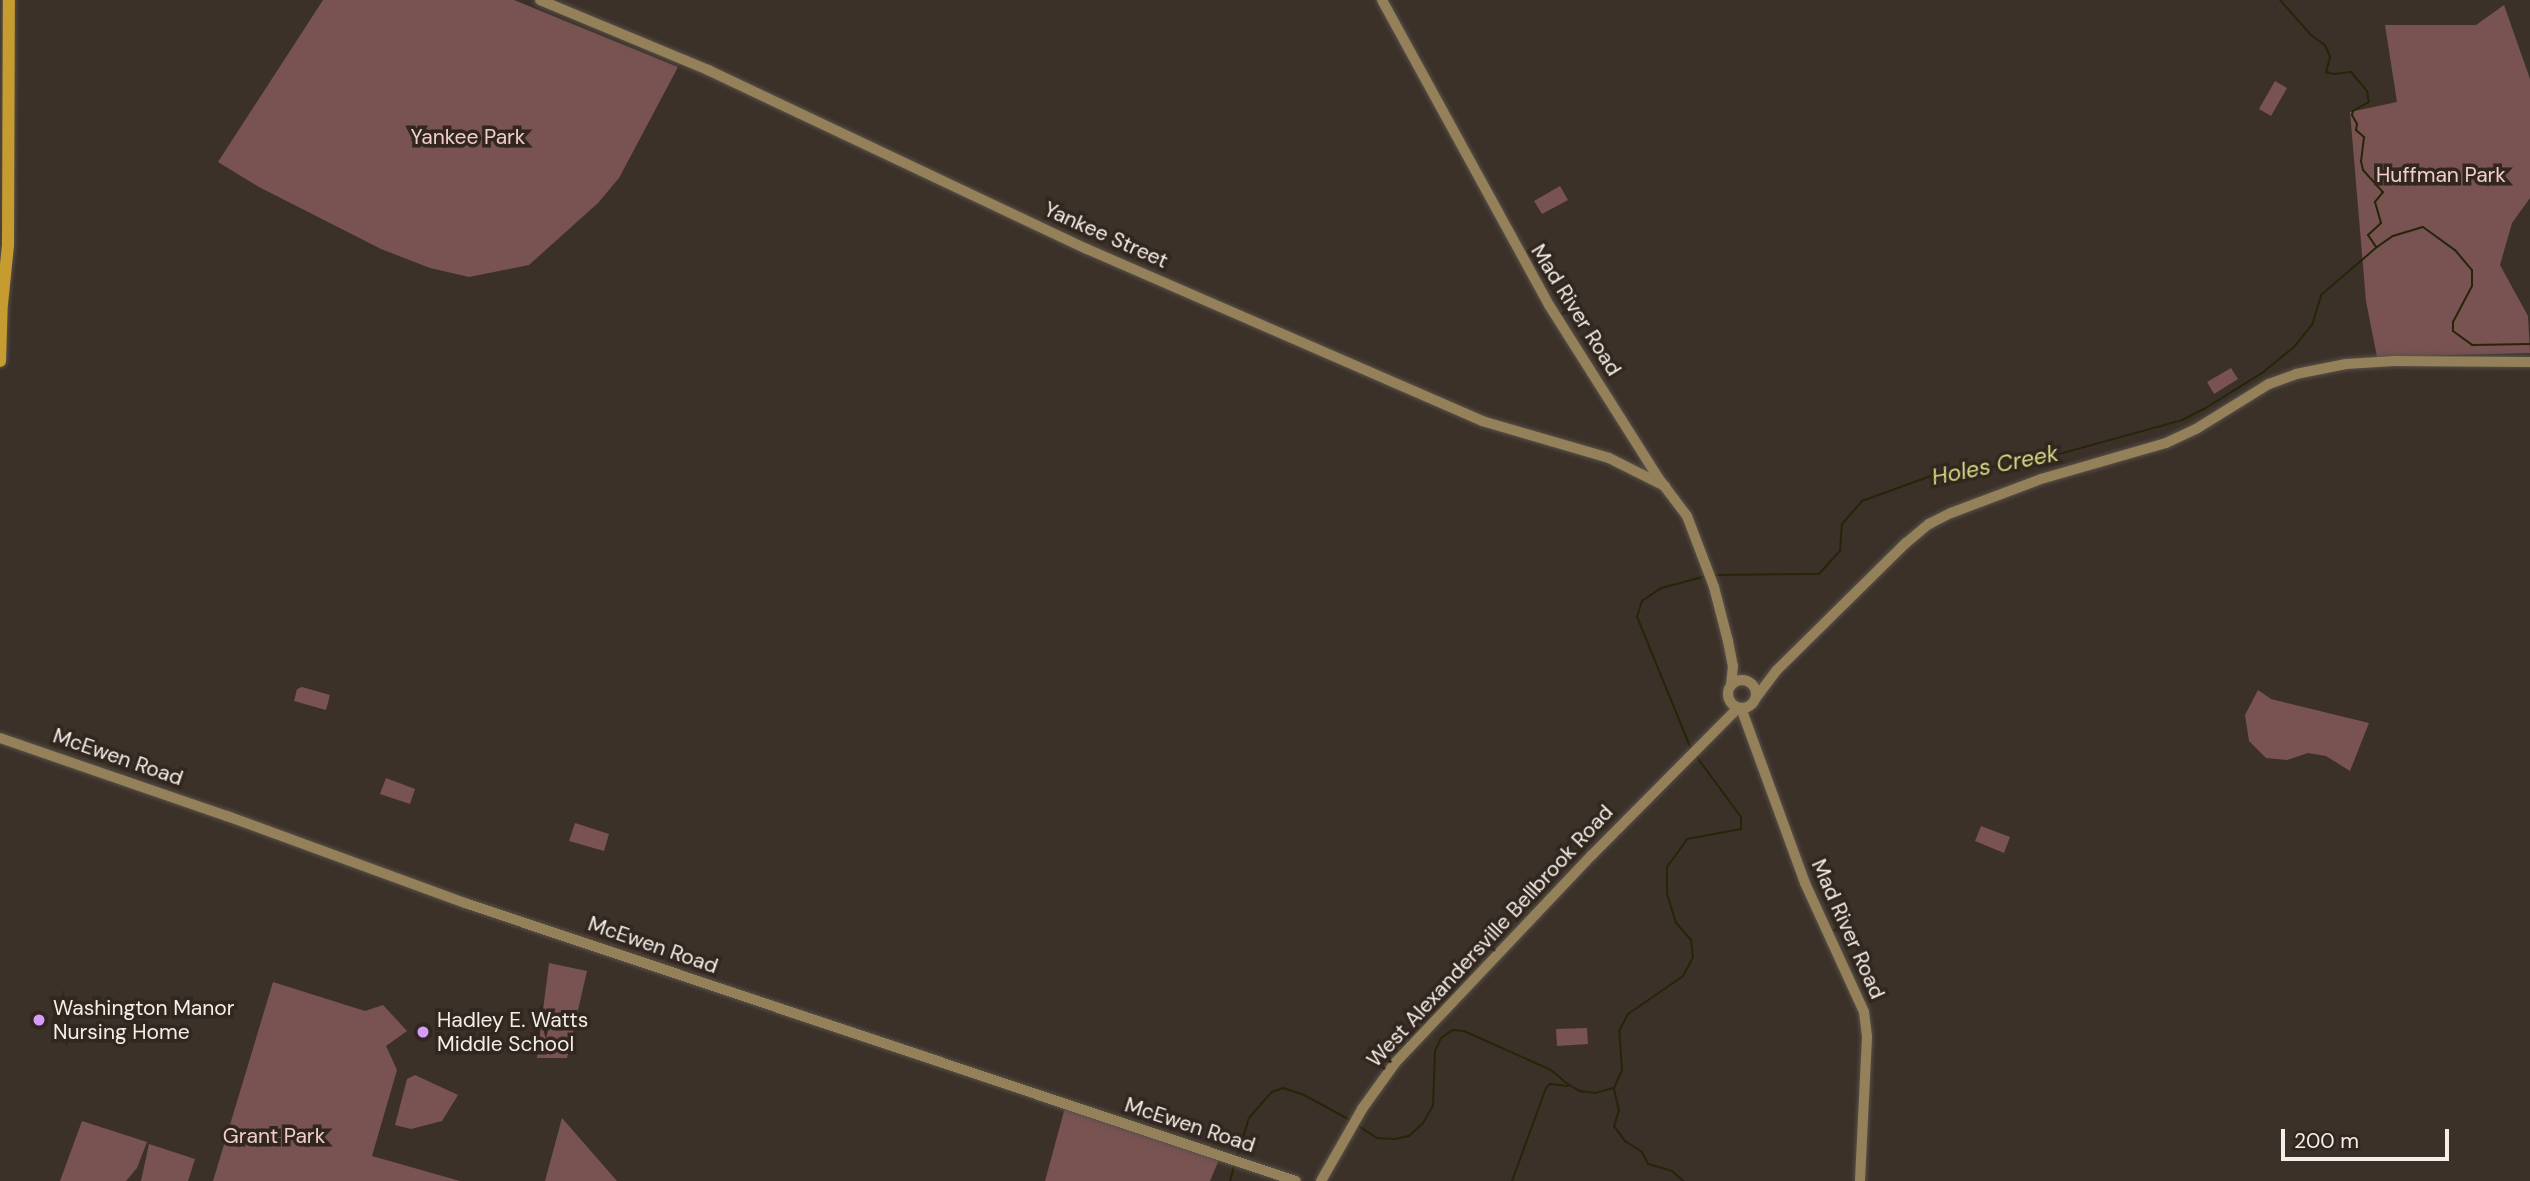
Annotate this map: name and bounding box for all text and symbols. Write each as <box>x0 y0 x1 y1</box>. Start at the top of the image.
park label: Yankee Park <box>411 124 525 150</box>
park label: Huffman Park <box>2376 162 2506 188</box>
street label: Yankee Street <box>1040 196 1172 274</box>
street label: Mad River Road <box>1526 240 1626 380</box>
water label: Holes Creek <box>1929 439 2061 491</box>
street label: McEwen Road <box>50 723 186 791</box>
street label: West Alexandersville Bellbrook Road <box>1362 800 1618 1072</box>
street label: Mad River Road <box>1806 855 1890 1003</box>
street label: McEwen Road <box>585 911 721 979</box>
place label: Washington Manor Nursing Home <box>53 995 235 1045</box>
place label: Hadley E. Watts Middle School <box>437 1007 588 1057</box>
marker: Washington Manor Nursing Home <box>31 1012 47 1028</box>
marker: Hadley E. Watts Middle School <box>415 1024 431 1040</box>
street label: McEwen Road <box>1122 1092 1258 1158</box>
scale bar <box>2285 1114 2453 1158</box>
park label: Grant Park <box>223 1123 325 1149</box>
text: 200 m <box>2294 1127 2359 1155</box>

